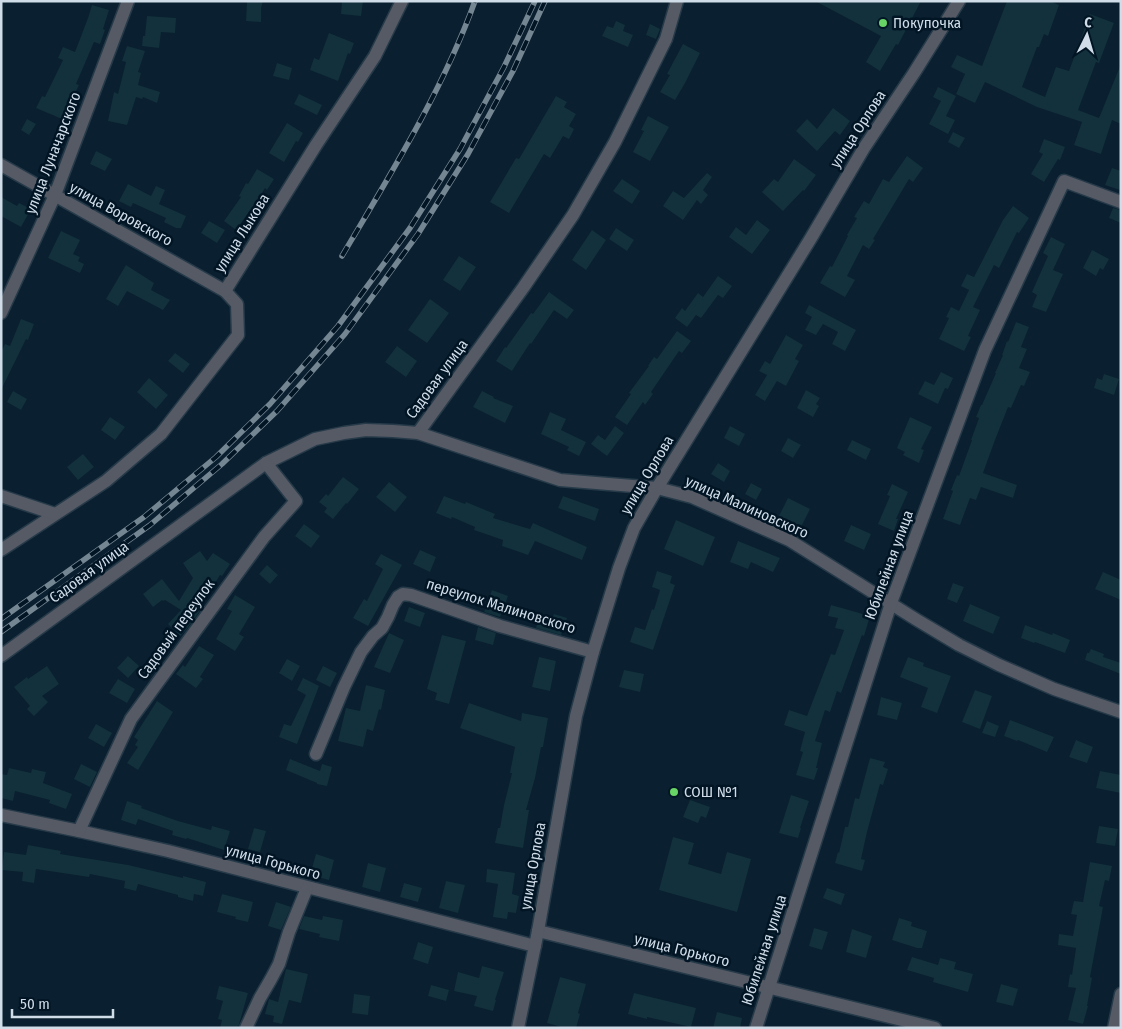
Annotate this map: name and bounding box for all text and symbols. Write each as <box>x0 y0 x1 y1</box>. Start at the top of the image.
north arrow <box>1062 10 1112 60</box>
place label: Покупочка <box>893 14 961 32</box>
text: С <box>1084 14 1093 31</box>
marker: Покупочка <box>877 17 889 29</box>
street label: улица Орлова <box>826 87 890 171</box>
street label: улица Луначарского <box>21 89 85 217</box>
street label: улица Воровского <box>66 178 176 250</box>
street label: улица Лыкова <box>211 190 273 276</box>
street label: Садовая улица <box>402 336 472 422</box>
street label: улица Орлова <box>616 432 678 518</box>
street label: улица Малиновского <box>683 472 811 542</box>
street label: Юбилейная улица <box>861 508 917 622</box>
street label: Садовая улица <box>46 537 132 607</box>
street label: Садовый переулок <box>134 575 218 683</box>
street label: переулок Малиновского <box>424 575 578 637</box>
place label: СОШ №1 <box>684 783 738 801</box>
marker: СОШ №1 <box>668 786 680 798</box>
street label: улица Орлова <box>516 821 550 911</box>
street label: улица Горького <box>224 841 322 883</box>
street label: Юбилейная улица <box>738 892 790 1008</box>
street label: улица Горького <box>633 929 732 971</box>
scale bar <box>12 986 114 1018</box>
text: 50 m <box>20 995 50 1013</box>

